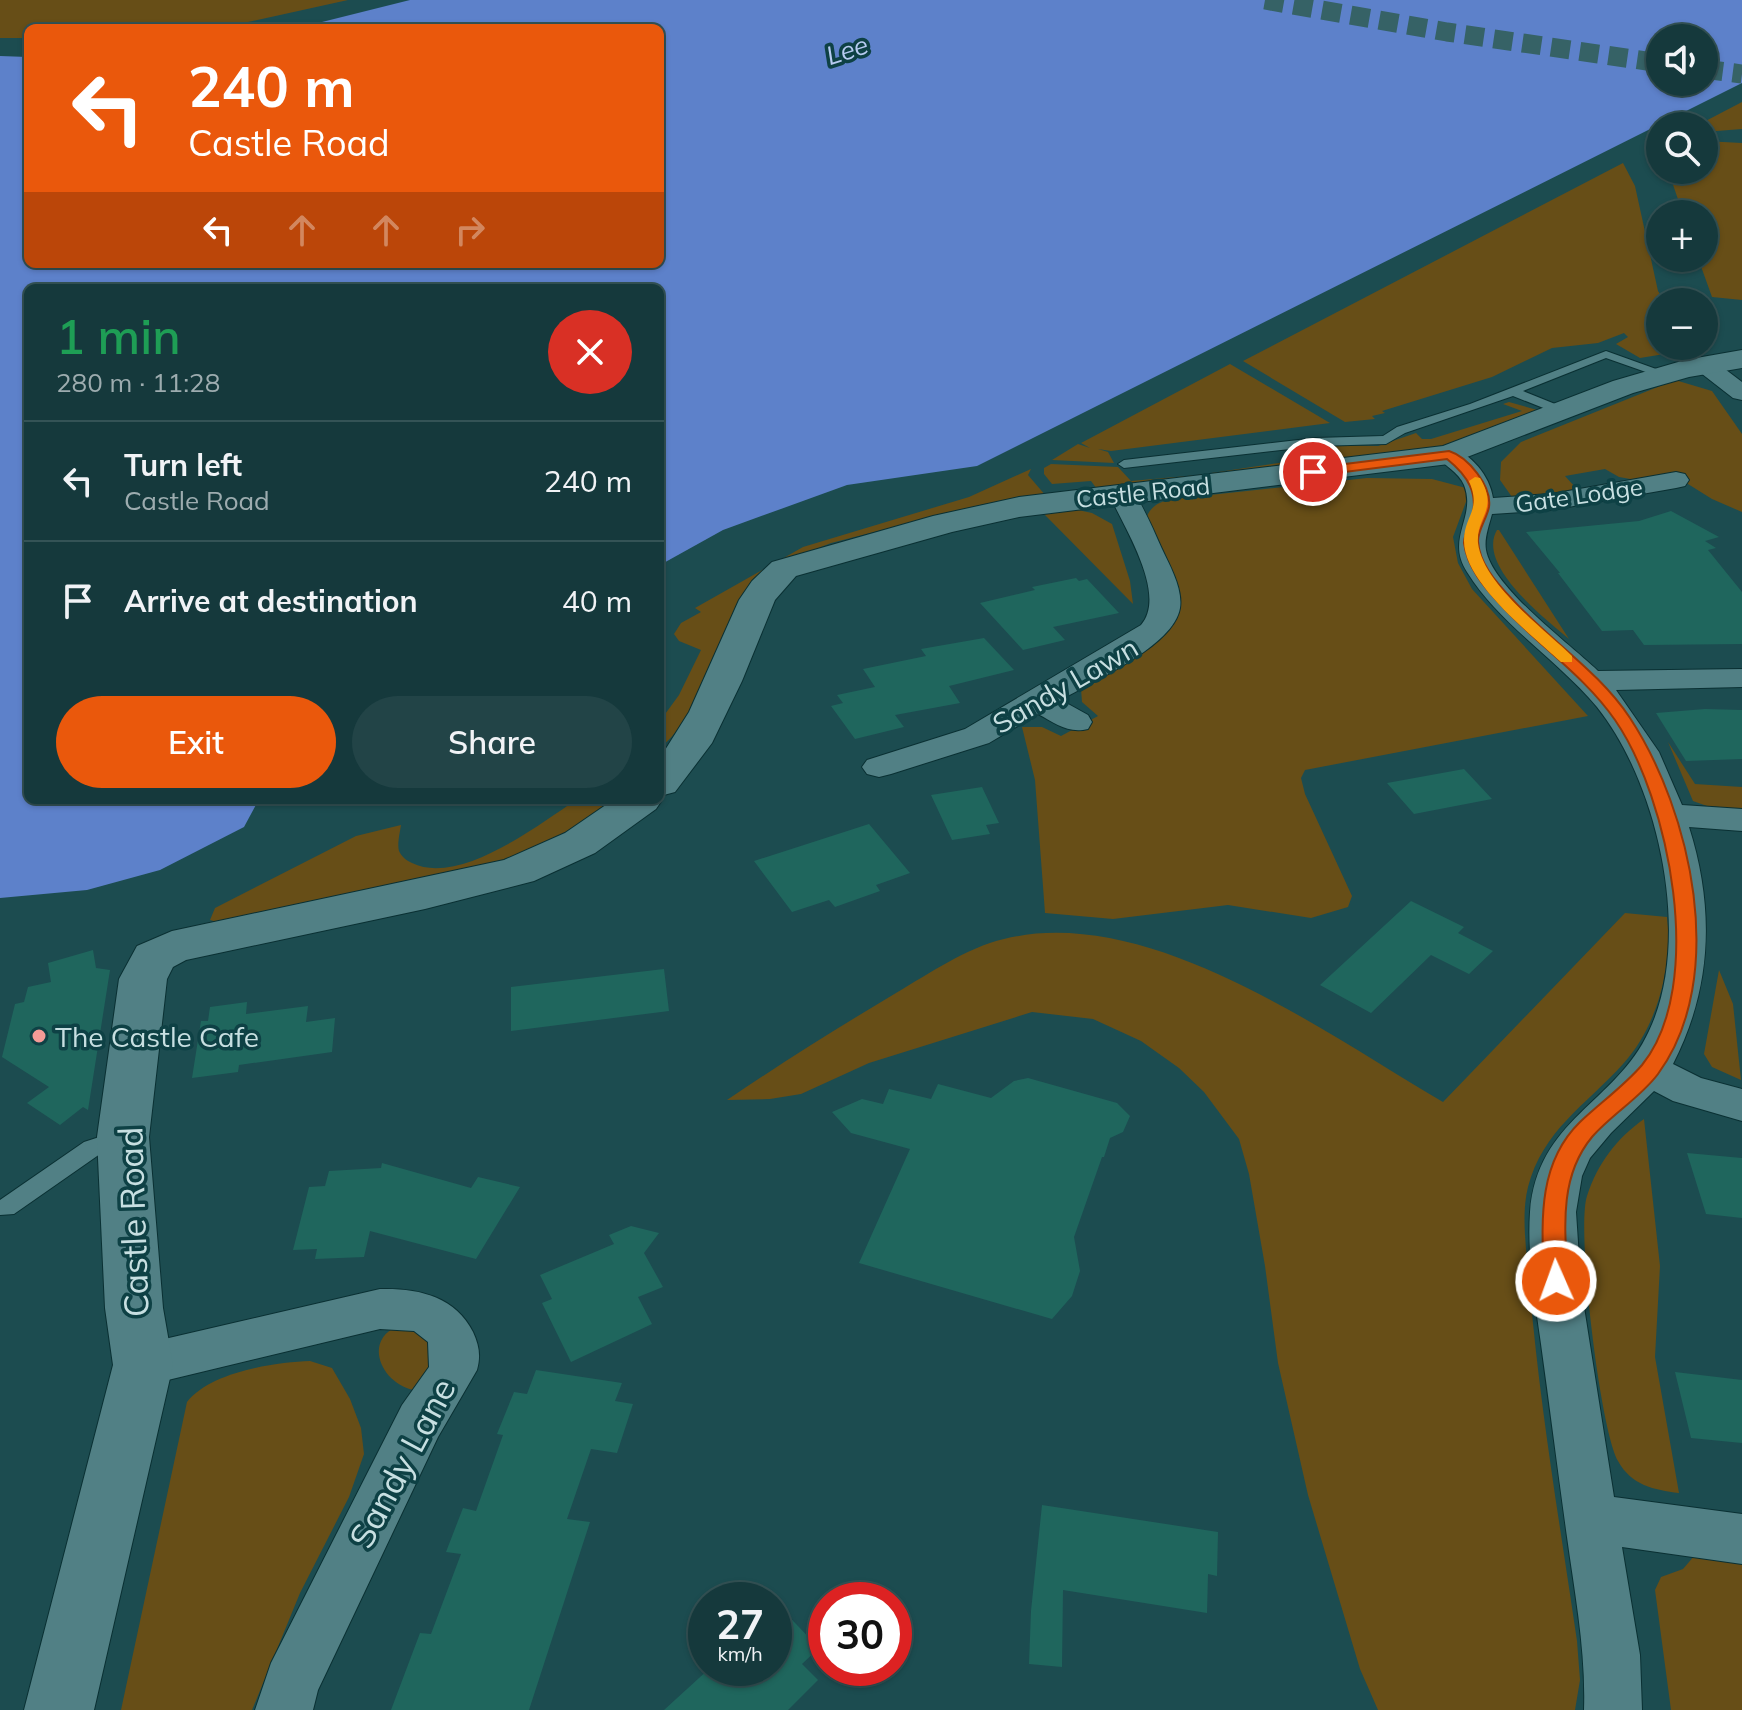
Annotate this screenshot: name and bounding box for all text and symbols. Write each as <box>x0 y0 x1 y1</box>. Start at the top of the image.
map controls <box>1646 24 1718 360</box>
button: sound <box>1646 24 1718 96</box>
water label: Lee <box>822 28 872 72</box>
text: 240 m <box>188 51 355 121</box>
icon: left <box>56 56 160 160</box>
button: search <box>1646 112 1718 184</box>
text: Castle Road <box>188 120 390 165</box>
button: + <box>1646 200 1718 272</box>
icon: left <box>196 208 240 252</box>
icon: ahead <box>280 208 324 252</box>
icon: ahead <box>364 208 408 252</box>
icon: right <box>448 208 492 252</box>
button: − <box>1646 288 1718 360</box>
text: 1 min <box>56 306 181 366</box>
button: close <box>548 310 632 394</box>
text: 280 m · 11:28 <box>56 366 220 399</box>
pin <box>1279 438 1347 506</box>
text: Turn left <box>124 446 242 484</box>
icon: arrive <box>1291 450 1335 494</box>
icon: left <box>56 459 100 503</box>
text: 240 m <box>544 462 632 500</box>
street label: Castle Road <box>1075 470 1211 514</box>
street label: Gate Lodge <box>1513 471 1645 519</box>
text: Castle Road <box>124 484 270 517</box>
icon: arrive <box>56 579 100 623</box>
text: Arrive at destination <box>124 582 418 620</box>
text: 40 m <box>562 582 632 620</box>
street label: Sandy Lawn <box>986 629 1144 741</box>
button: Exit <box>56 696 336 788</box>
button: Share <box>352 696 632 788</box>
place label: The Castle Cafe <box>55 1019 259 1054</box>
marker: The Castle Cafe <box>30 1027 48 1045</box>
street label: Castle Road <box>108 1126 158 1318</box>
position arrow <box>1514 1239 1598 1323</box>
street label: Sandy Lane <box>339 1371 465 1555</box>
speed limit sign: 30 <box>808 1582 912 1686</box>
text: 27 <box>716 1599 764 1649</box>
text: km/h <box>717 1641 763 1666</box>

